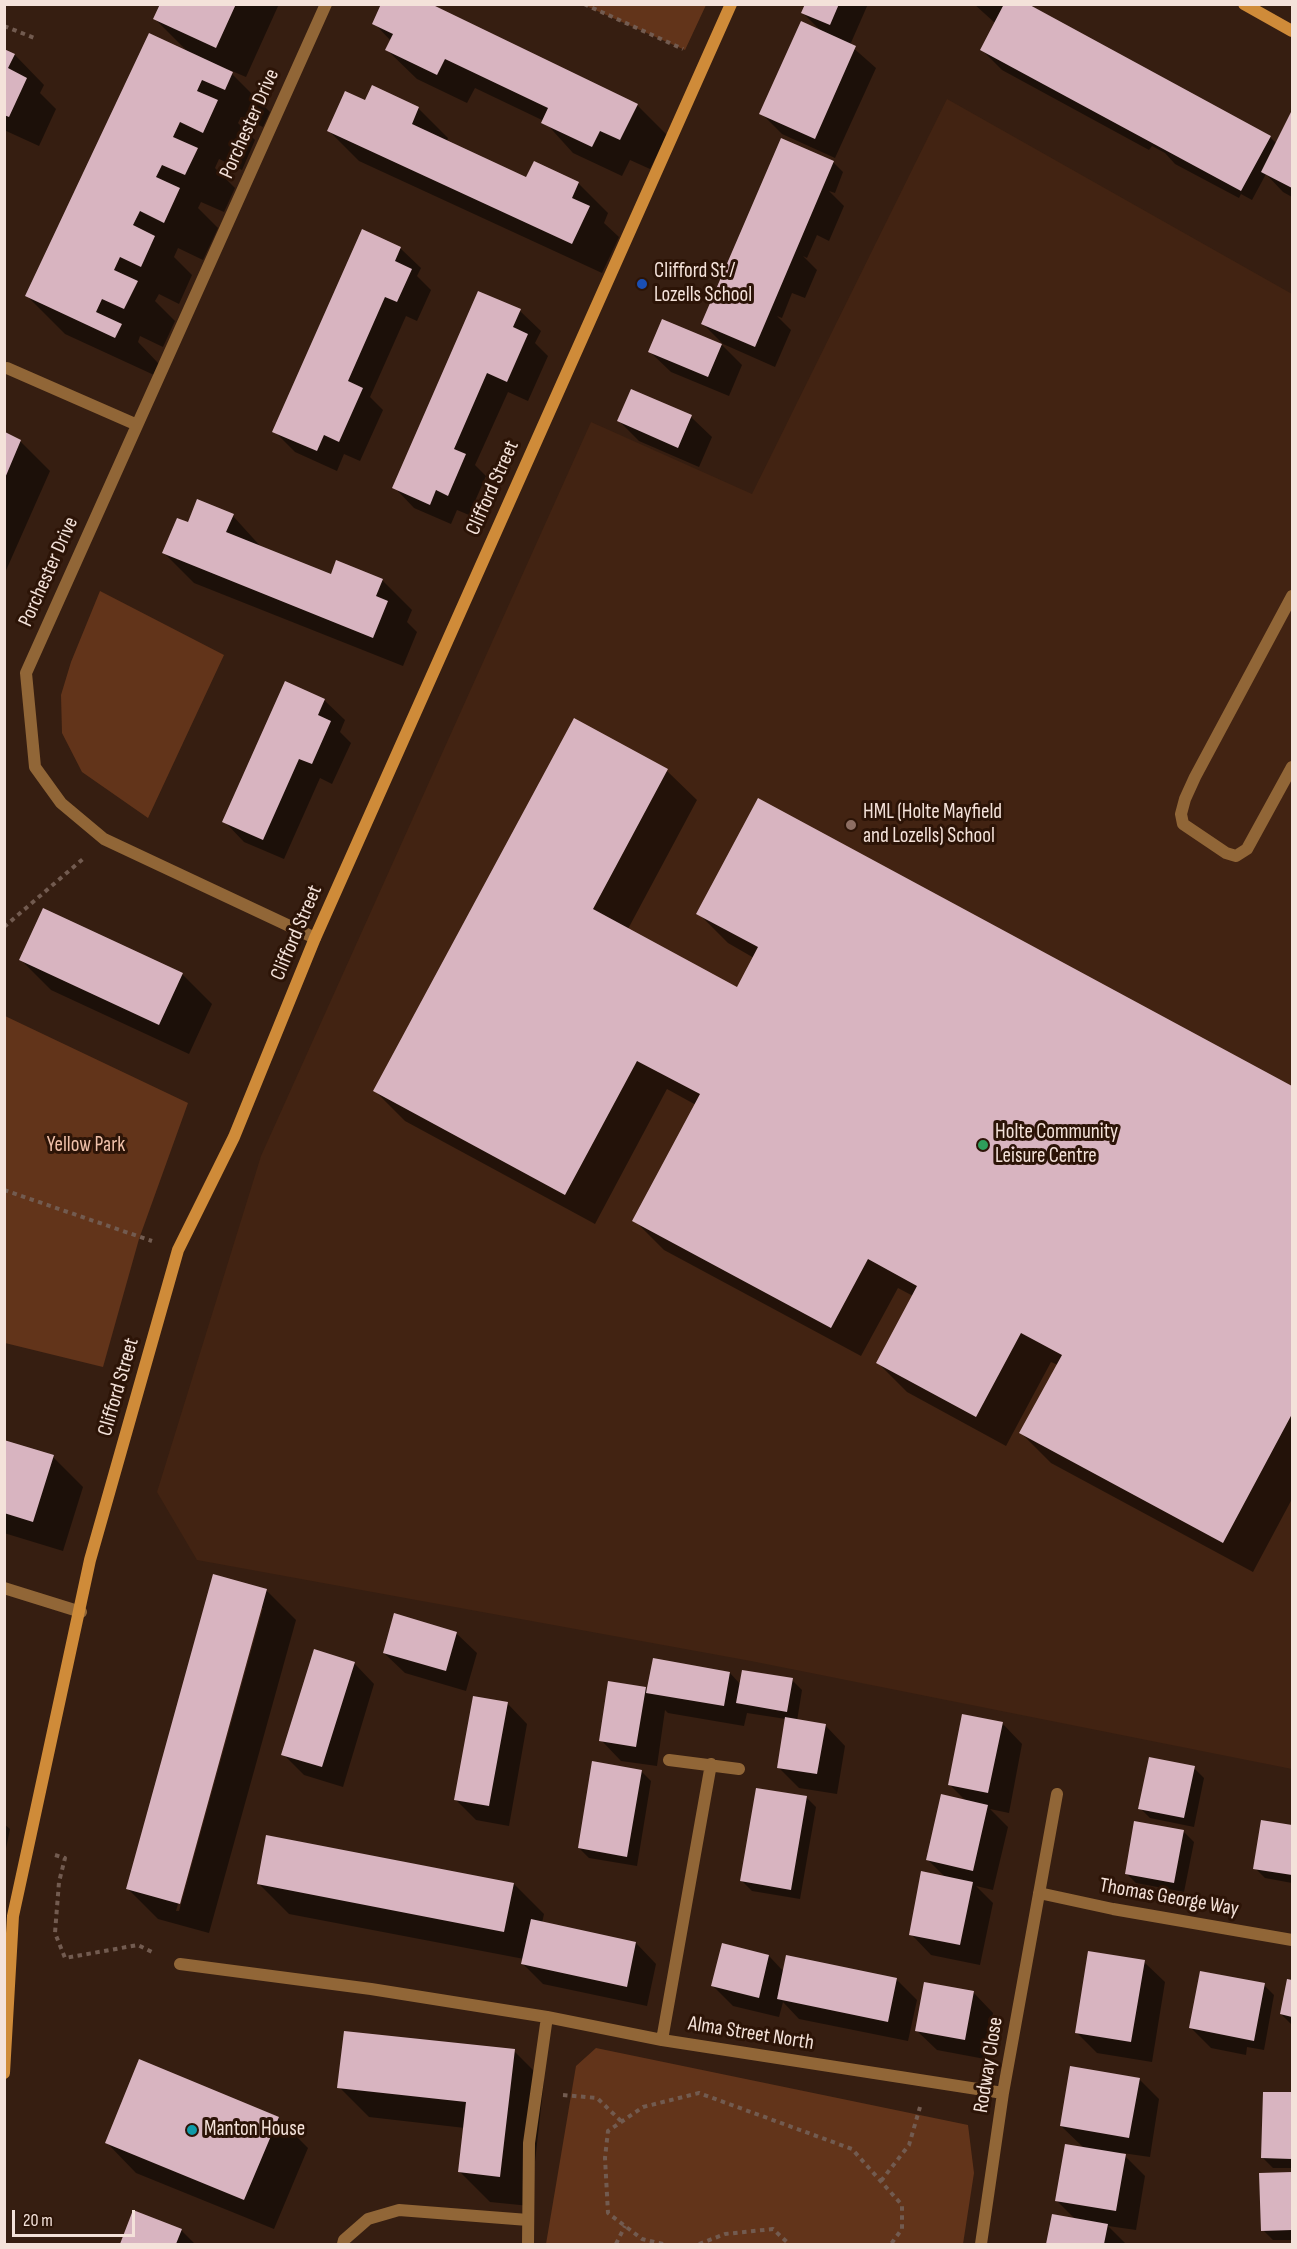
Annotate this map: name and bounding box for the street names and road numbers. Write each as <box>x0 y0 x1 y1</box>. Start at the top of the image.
street label: Porchester Drive <box>215 65 285 183</box>
street label: Clifford Street <box>461 437 525 539</box>
street label: Porchester Drive <box>14 513 84 631</box>
street label: Clifford Street <box>266 882 328 984</box>
street label: Clifford Street <box>93 1335 145 1439</box>
street label: Thomas George Way <box>1097 1873 1241 1923</box>
street label: Alma Street North <box>686 2012 816 2056</box>
street label: Rodway Close <box>969 2015 1009 2115</box>

